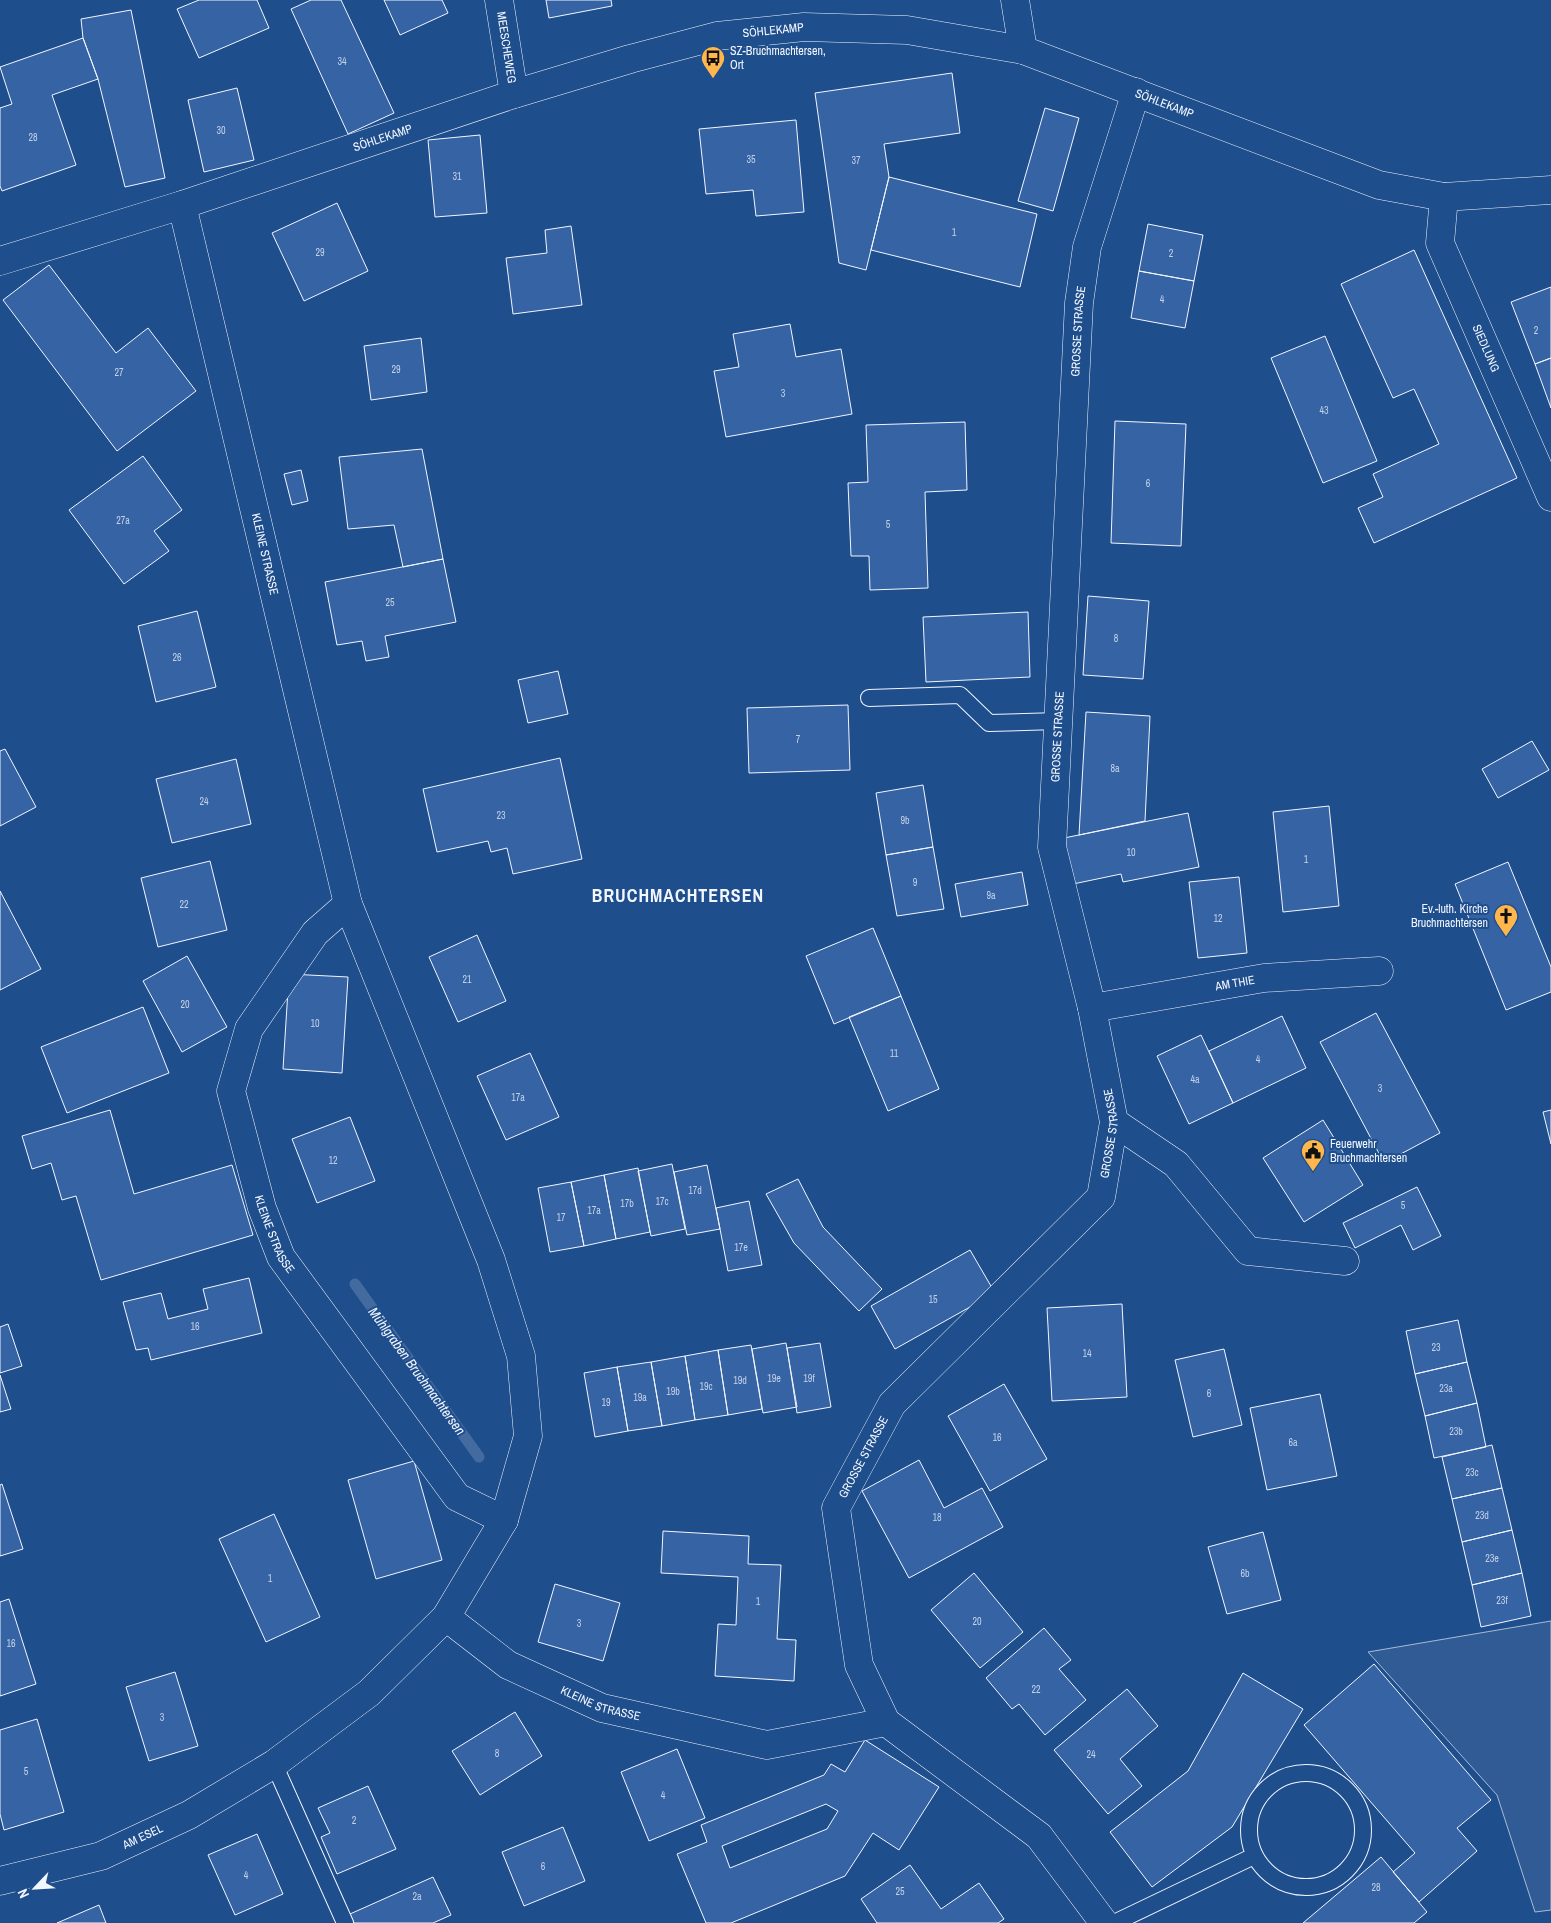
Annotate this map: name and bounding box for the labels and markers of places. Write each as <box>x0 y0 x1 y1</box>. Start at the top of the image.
place label: SZ-Bruchmachtersen, Ort <box>730 43 826 73</box>
bus stop icon: SZ-Bruchmachtersen, Ort <box>700 45 726 79</box>
place label: Ev.-luth. Kirche Bruchmachtersen <box>1411 901 1488 931</box>
church icon: Ev.-luth. Kirche Bruchmachtersen <box>1493 903 1519 937</box>
place label: Feuerwehr Bruchmachtersen <box>1330 1136 1407 1166</box>
public building icon: Feuerwehr Bruchmachtersen <box>1300 1138 1326 1172</box>

